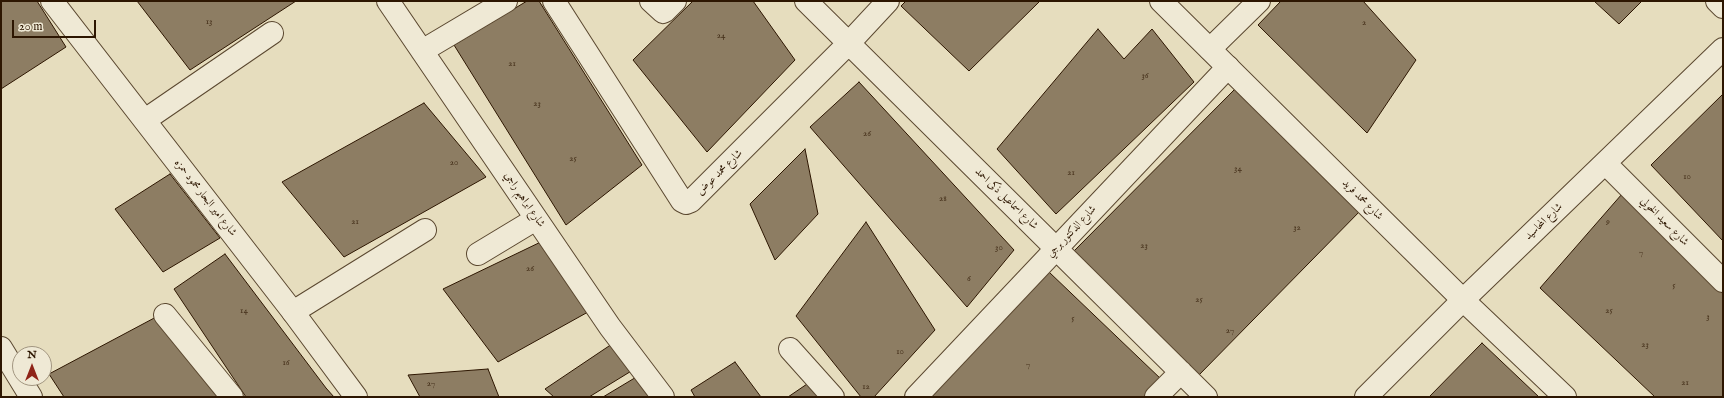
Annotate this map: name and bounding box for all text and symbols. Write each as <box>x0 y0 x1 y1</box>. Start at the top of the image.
scale bar <box>14 12 98 38</box>
house number: 13 <box>206 17 212 27</box>
house number: 2 <box>1362 18 1366 28</box>
text: 20 m <box>19 19 42 34</box>
house number: 24 <box>717 31 725 41</box>
house number: 21 <box>508 59 516 69</box>
house number: 36 <box>1141 71 1149 81</box>
house number: 23 <box>533 99 541 109</box>
house number: 26 <box>863 129 871 139</box>
street label: شارع محمد عوض <box>694 147 746 199</box>
house number: 25 <box>569 154 577 164</box>
street label: شارع امير البحار محمود حمزه <box>171 157 239 239</box>
house number: 20 <box>450 158 458 168</box>
house number: 34 <box>1234 164 1242 174</box>
street label: شارع اسماعيل ذكى احمد <box>972 165 1040 233</box>
house number: 21 <box>1067 168 1075 178</box>
street label: شارع ابراهيم راجي <box>501 170 547 230</box>
house number: 10 <box>1683 172 1691 182</box>
street label: شارع محمد فريد <box>1339 177 1385 223</box>
house number: 28 <box>939 194 947 204</box>
street label: شارع سعيد الخولي <box>1637 195 1691 249</box>
street label: شارع المحاسيد <box>1522 201 1566 243</box>
street label: شارع الدكتور برجي <box>1045 203 1099 261</box>
house number: 21 <box>351 217 359 227</box>
house number: 9 <box>1606 217 1610 227</box>
house number: 32 <box>1293 223 1301 233</box>
house number: 23 <box>1140 241 1148 251</box>
house number: 30 <box>995 243 1003 253</box>
house number: 7 <box>1639 248 1643 258</box>
house number: 26 <box>526 264 534 274</box>
house number: 6 <box>967 274 971 284</box>
house number: 5 <box>1672 281 1676 291</box>
house number: 25 <box>1195 295 1203 305</box>
house number: 14 <box>240 306 248 316</box>
house number: 25 <box>1605 306 1613 316</box>
house number: 3 <box>1706 312 1710 322</box>
house number: 5 <box>1071 314 1075 324</box>
house number: 27 <box>1226 326 1234 336</box>
house number: 23 <box>1641 340 1649 350</box>
north arrow <box>12 346 52 386</box>
house number: 10 <box>896 347 904 357</box>
text: N <box>27 348 37 362</box>
house number: 16 <box>282 358 290 368</box>
house number: 7 <box>1026 360 1030 370</box>
house number: 21 <box>1681 378 1689 388</box>
house number: 27 <box>427 379 435 389</box>
house number: 12 <box>862 382 870 392</box>

